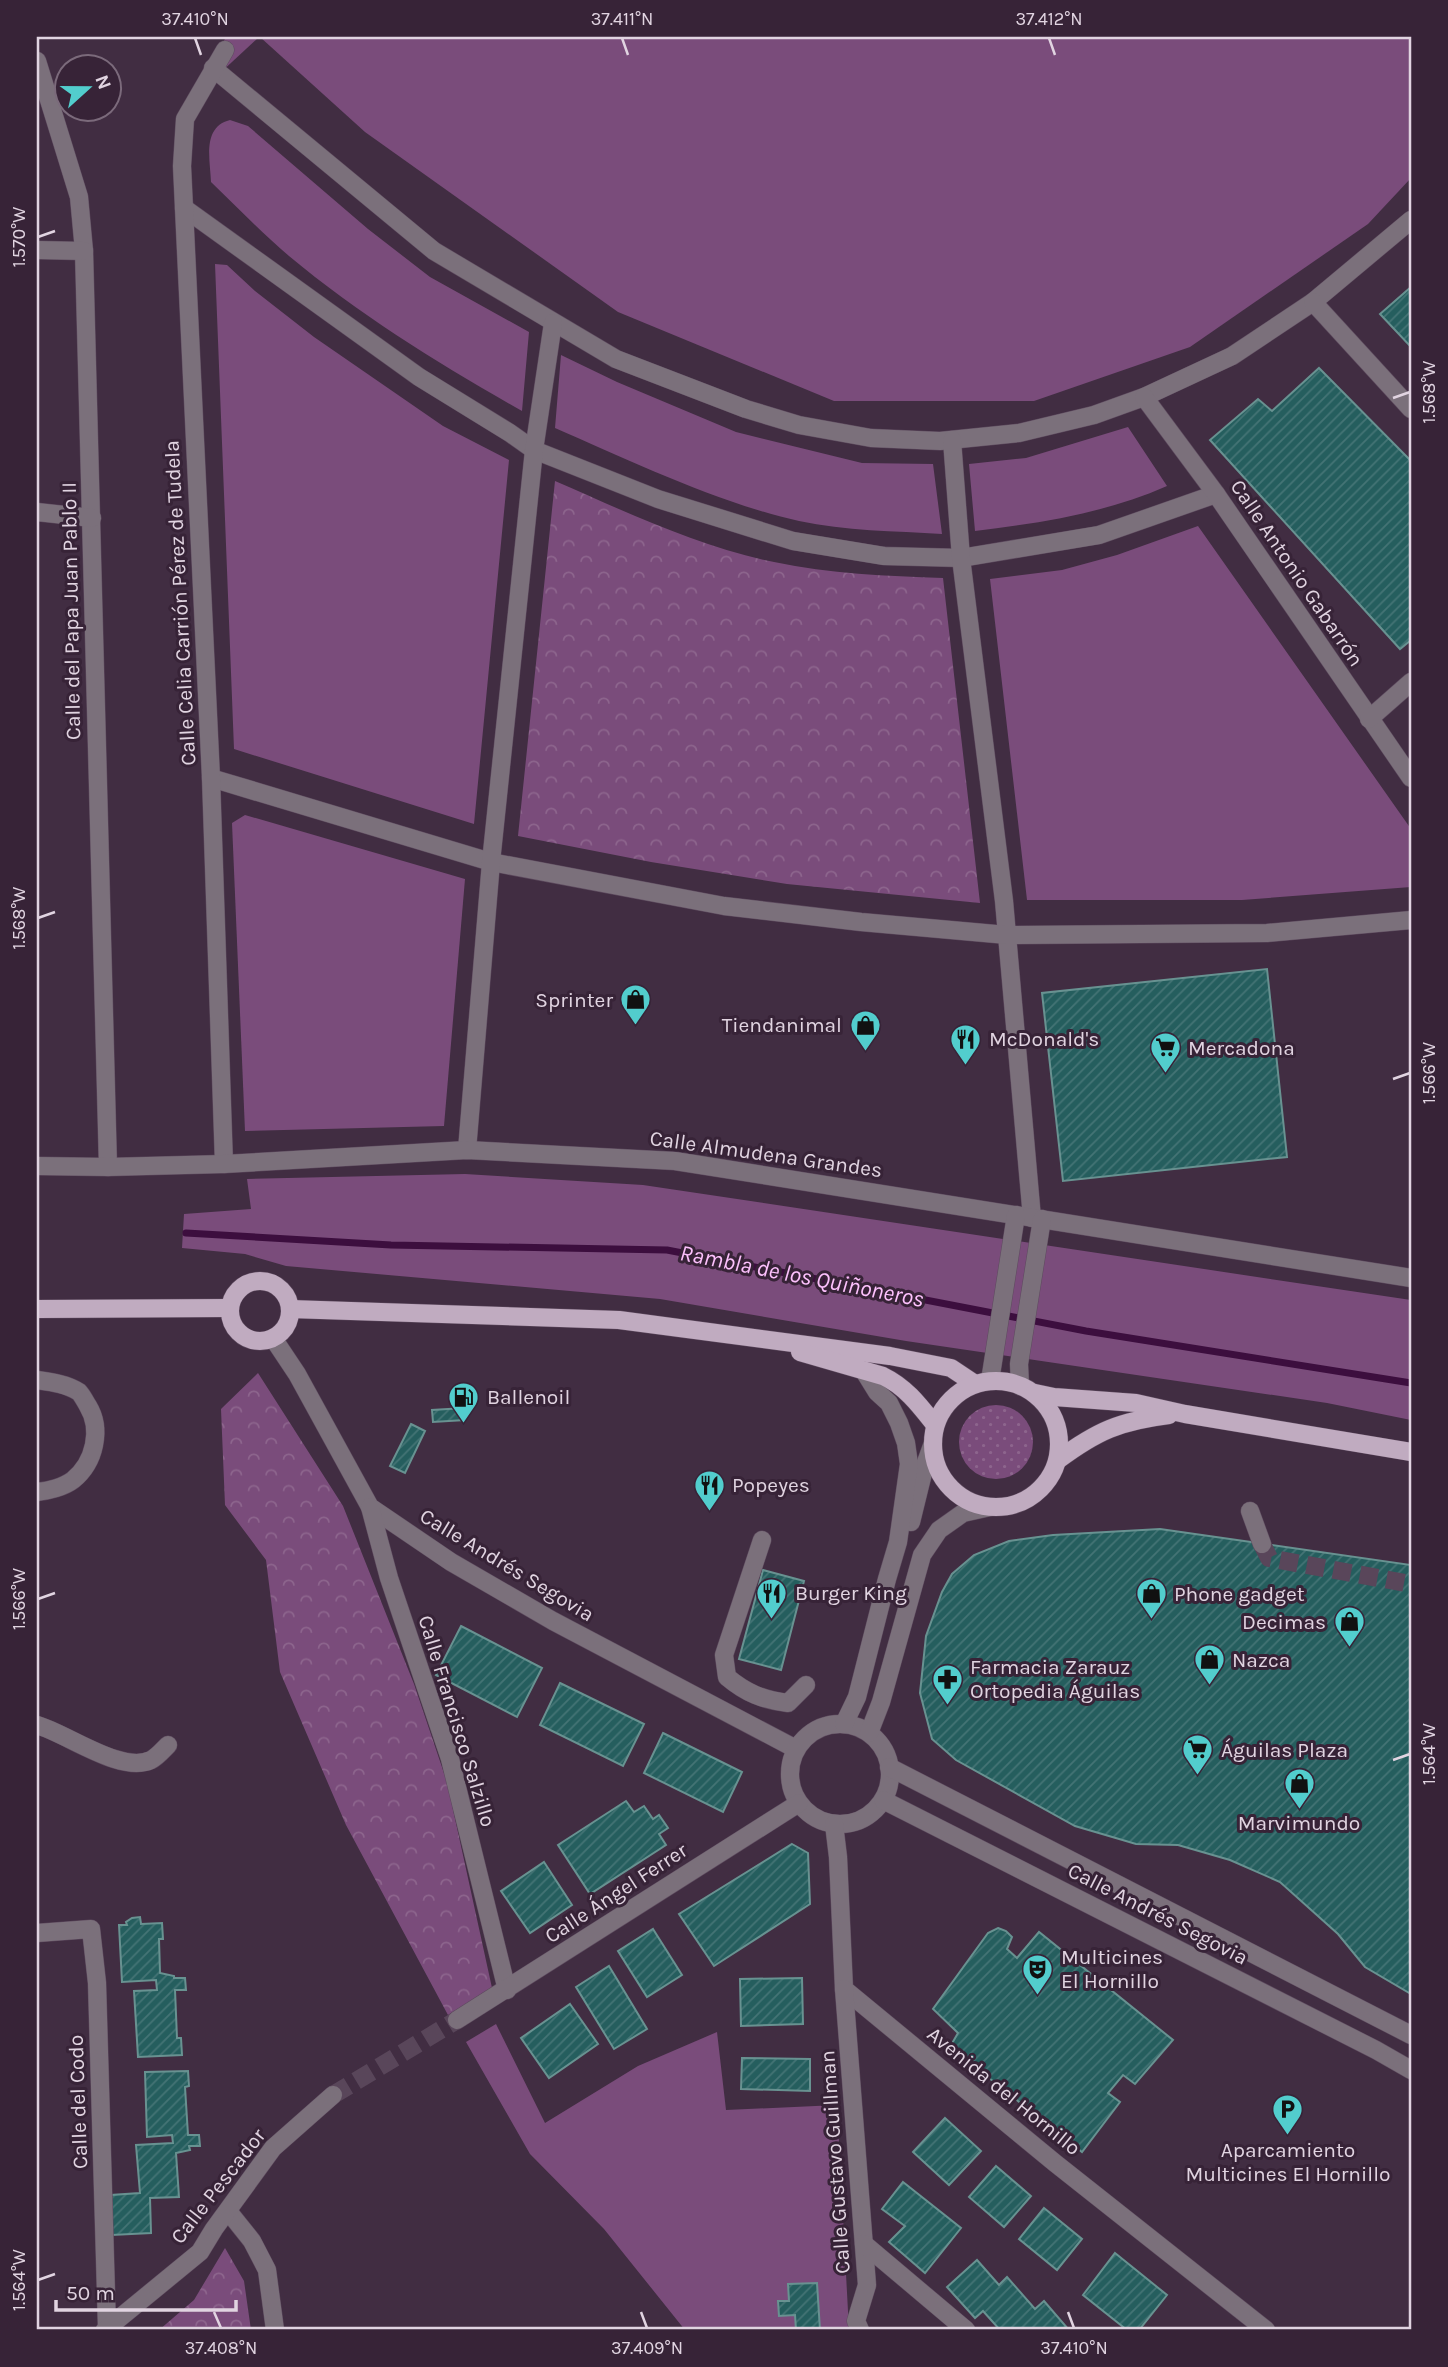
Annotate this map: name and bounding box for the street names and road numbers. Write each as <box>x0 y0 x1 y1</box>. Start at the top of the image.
street label: Calle Celia Carrión Pérez de Tudela <box>159 440 201 766</box>
street label: Calle Antonio Gabarrón <box>1226 475 1368 671</box>
street label: Calle del Papa Juan Pablo II <box>57 482 85 740</box>
street label: Calle Almudena Grandes <box>648 1126 884 1182</box>
street label: Calle Andrés Segovia <box>416 1504 598 1626</box>
street label: Calle Francisco Salzillo <box>413 1612 501 1830</box>
street label: Calle Ángel Ferrer <box>540 1838 692 1948</box>
street label: Calle Andrés Segovia <box>1064 1858 1252 1970</box>
street label: Avenida del Hornillo <box>923 2022 1085 2160</box>
street label: Calle del Codo <box>64 2034 92 2170</box>
street label: Calle Gustavo Guillman <box>815 2050 855 2274</box>
street label: Calle Pescador <box>166 2123 271 2248</box>

